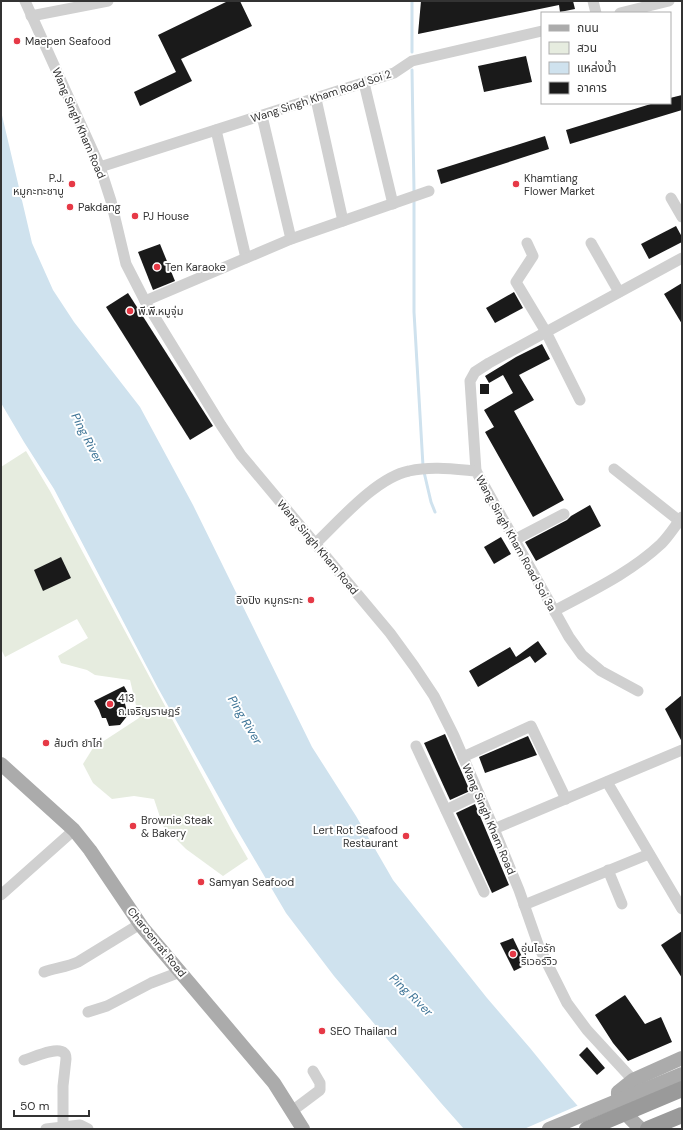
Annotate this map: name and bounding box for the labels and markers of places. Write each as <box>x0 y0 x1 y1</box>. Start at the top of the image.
place label: Maepen Seafood <box>25 34 111 48</box>
marker: Maepen Seafood <box>12 36 22 46</box>
place label: P.J. หมูกะทะชาบู <box>13 171 64 198</box>
place label: Khamtiang Flower Market <box>524 171 595 198</box>
marker: P.J. หมูกะทะชาบู <box>67 179 77 189</box>
marker: Khamtiang Flower Market <box>511 179 521 189</box>
place label: Pakdang <box>78 200 121 214</box>
marker: Pakdang <box>65 202 75 212</box>
place label: PJ House <box>143 209 189 223</box>
marker: PJ House <box>130 211 140 221</box>
place label: Ten Karaoke <box>165 260 226 274</box>
marker: Ten Karaoke <box>152 262 162 272</box>
place label: พี.พี.หมูจุ่ม <box>138 304 183 318</box>
marker: พี.พี.หมูจุ่ม <box>125 306 135 316</box>
place label: อิงปิง หมูกระทะ <box>236 593 303 607</box>
marker: อิงปิง หมูกระทะ <box>306 595 316 605</box>
place label: 413 ถ.เจริญราษฏร์ <box>118 691 180 718</box>
marker: 413 ถ.เจริญราษฏร์ <box>105 699 115 709</box>
place label: ส้มตำ ยำไก่ <box>54 736 102 750</box>
marker: ส้มตำ ยำไก่ <box>41 738 51 748</box>
place label: Brownie Steak & Bakery <box>141 813 213 840</box>
marker: Brownie Steak & Bakery <box>128 821 138 831</box>
place label: Lert Rot Seafood Restaurant <box>313 823 398 850</box>
marker: Lert Rot Seafood Restaurant <box>401 831 411 841</box>
place label: Samyan Seafood <box>209 875 294 889</box>
marker: Samyan Seafood <box>196 877 206 887</box>
place label: อุ่นไอรัก ริเวอร์วิว <box>521 941 557 968</box>
marker: อุ่นไอรัก ริเวอร์วิว <box>508 949 518 959</box>
place label: SEO Thailand <box>330 1024 397 1038</box>
marker: SEO Thailand <box>317 1026 327 1036</box>

